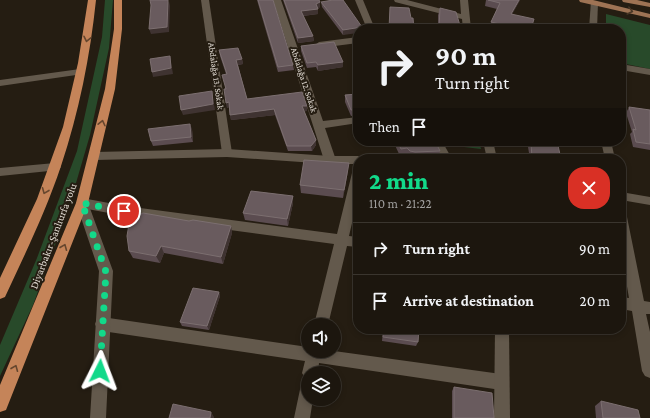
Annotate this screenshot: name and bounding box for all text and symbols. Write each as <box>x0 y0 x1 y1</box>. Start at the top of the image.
one-way arrow <box>627 7 633 15</box>
one-way arrow <box>83 35 91 42</box>
icon: right <box>369 40 421 92</box>
text: 90 m <box>435 40 496 71</box>
street label: Abdalağa 13. Sokak <box>206 42 226 111</box>
street label: Abdalağa 12. Sokak <box>289 46 319 114</box>
text: Turn right <box>435 73 509 93</box>
icon: arrive <box>408 116 430 138</box>
text: Then <box>369 119 400 135</box>
one-way arrow <box>98 120 106 126</box>
text: 2 min <box>369 167 428 194</box>
button: close <box>568 167 610 209</box>
street label: Diyarbakır-Şanlıurfa yolu <box>27 181 80 291</box>
one-way arrow <box>42 187 50 194</box>
pin <box>107 194 141 228</box>
text: 110 m · 21:22 <box>369 196 432 211</box>
icon: arrive <box>113 200 135 222</box>
icon: right <box>369 238 391 260</box>
text: Turn right <box>403 241 470 257</box>
text: 90 m <box>579 241 610 257</box>
one-way arrow <box>59 244 67 251</box>
icon: arrive <box>369 290 391 312</box>
text: Arrive at destination <box>403 293 534 309</box>
text: 20 m <box>580 293 610 309</box>
map controls <box>301 318 341 406</box>
button: sound <box>301 318 341 358</box>
position arrow <box>79 350 121 392</box>
one-way arrow <box>10 364 18 371</box>
button: layers <box>301 366 341 406</box>

